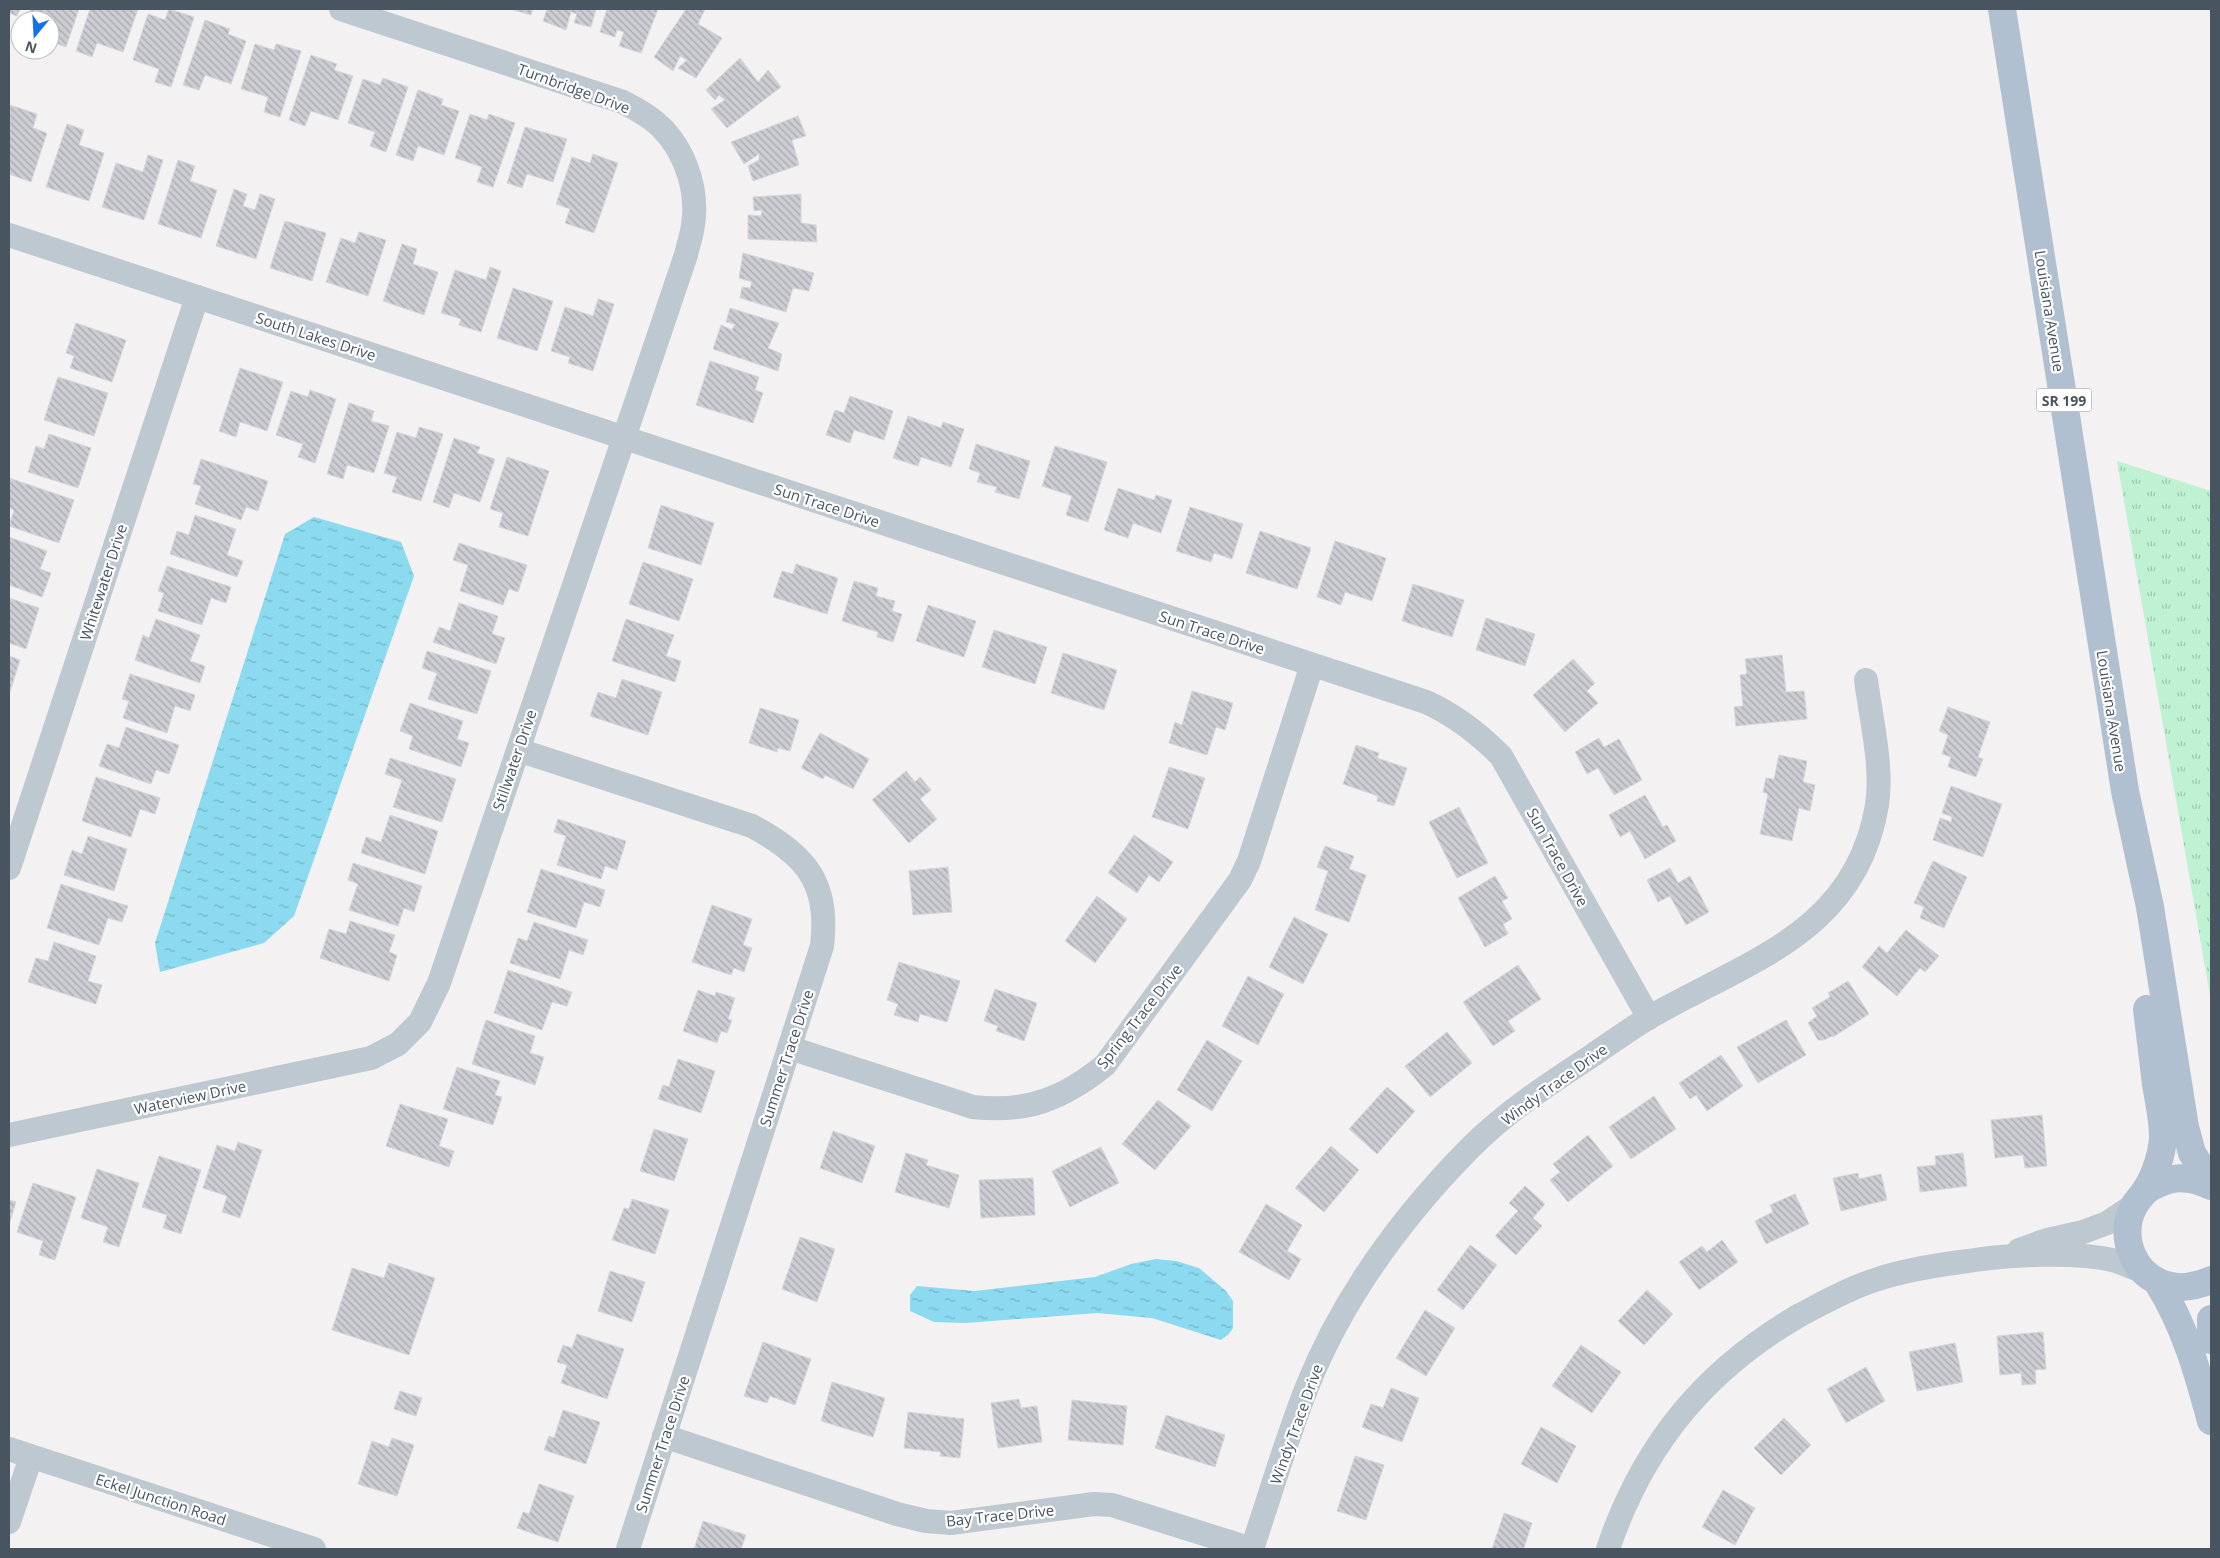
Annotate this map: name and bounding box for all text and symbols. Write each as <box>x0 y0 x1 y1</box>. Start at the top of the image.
north arrow <box>10 10 60 60</box>
text: N <box>22 37 39 59</box>
street label: Turnbridge Drive <box>515 58 633 118</box>
street label: Louisiana Avenue <box>2031 249 2069 373</box>
street label: South Lakes Drive <box>253 307 379 365</box>
road number: SR 199 <box>2036 388 2092 412</box>
street label: Sun Trace Drive <box>772 479 882 531</box>
street label: Whitewater Drive <box>75 521 131 643</box>
street label: Sun Trace Drive <box>1157 606 1267 658</box>
street label: Louisiana Avenue <box>2093 649 2131 773</box>
street label: Stillwater Drive <box>487 707 541 813</box>
street label: Sun Trace Drive <box>1523 804 1593 910</box>
street label: Spring Trace Drive <box>1092 960 1186 1072</box>
street label: Summer Trace Drive <box>754 987 818 1129</box>
street label: Windy Trace Drive <box>1497 1039 1611 1129</box>
street label: Waterview Drive <box>132 1075 248 1119</box>
street label: Windy Trace Drive <box>1265 1361 1327 1487</box>
street label: Summer Trace Drive <box>630 1373 694 1515</box>
street label: Eckel Junction Road <box>93 1468 229 1530</box>
street label: Bay Trace Drive <box>945 1499 1055 1531</box>

